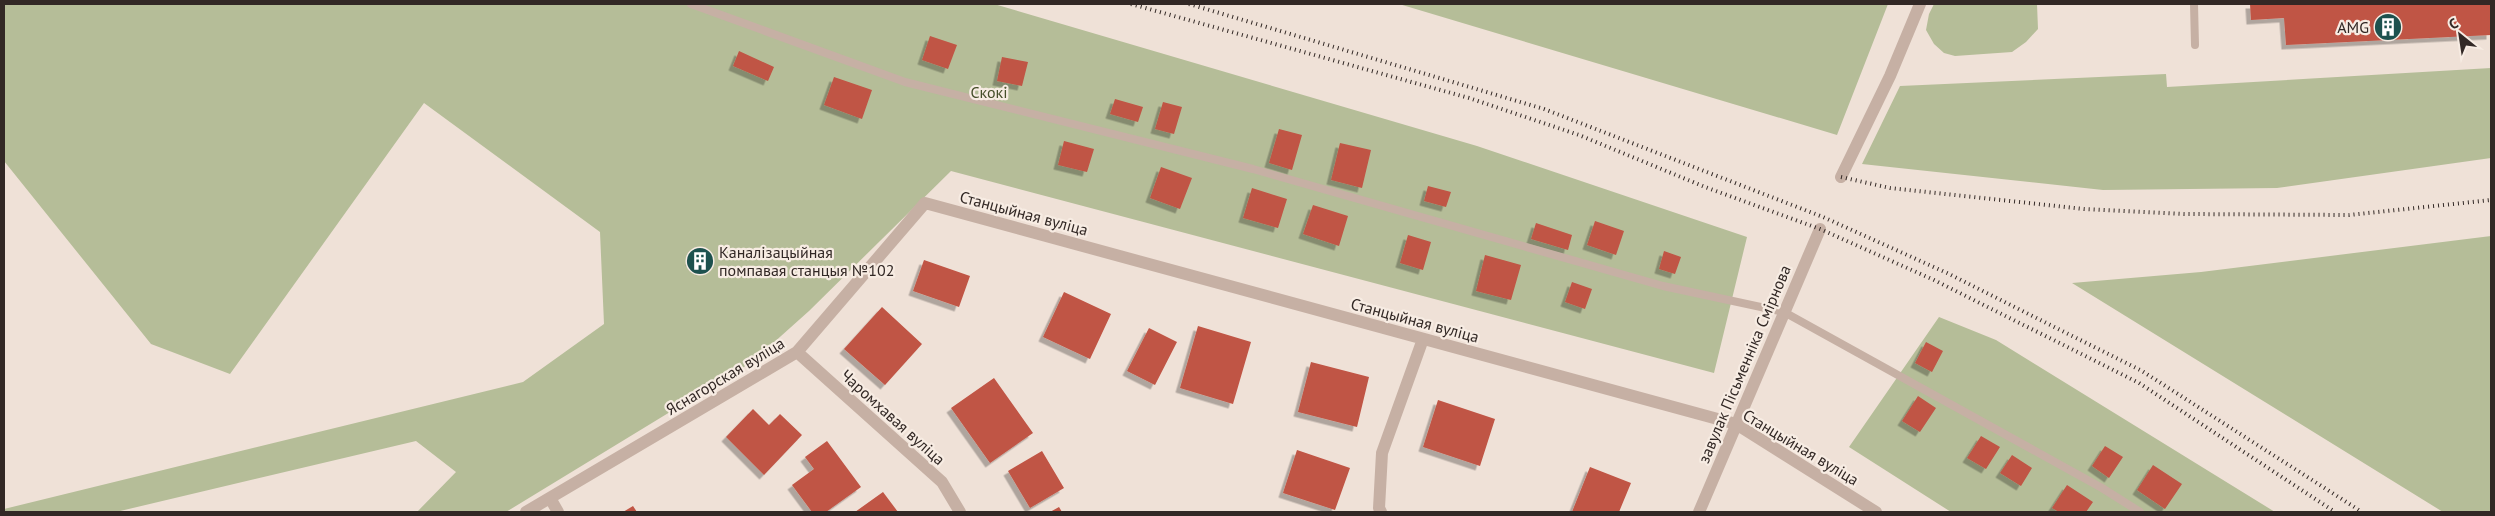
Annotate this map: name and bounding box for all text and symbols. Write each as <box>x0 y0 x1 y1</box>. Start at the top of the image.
north arrow <box>2435 10 2485 60</box>
building icon: AMG <box>2373 12 2403 42</box>
text: С <box>2446 14 2462 33</box>
place label: AMG <box>2337 17 2369 37</box>
park label: Скокі <box>970 82 1008 102</box>
street label: Станцыйная вуліца <box>958 186 1090 240</box>
place label: Каналізацыйная помпавая станцыя №102 <box>719 242 894 280</box>
building icon: Каналізацыйная помпавая станцыя №102 <box>685 246 715 276</box>
street label: завулак Пісьменніка Смірнова <box>1693 262 1795 466</box>
street label: Станцыйная вуліца <box>1349 293 1481 347</box>
street label: Яснагорская вуліца <box>662 333 788 419</box>
street label: Чаромхавая вуліца <box>837 365 949 469</box>
street label: Станцыйная вуліца <box>1739 404 1863 490</box>

